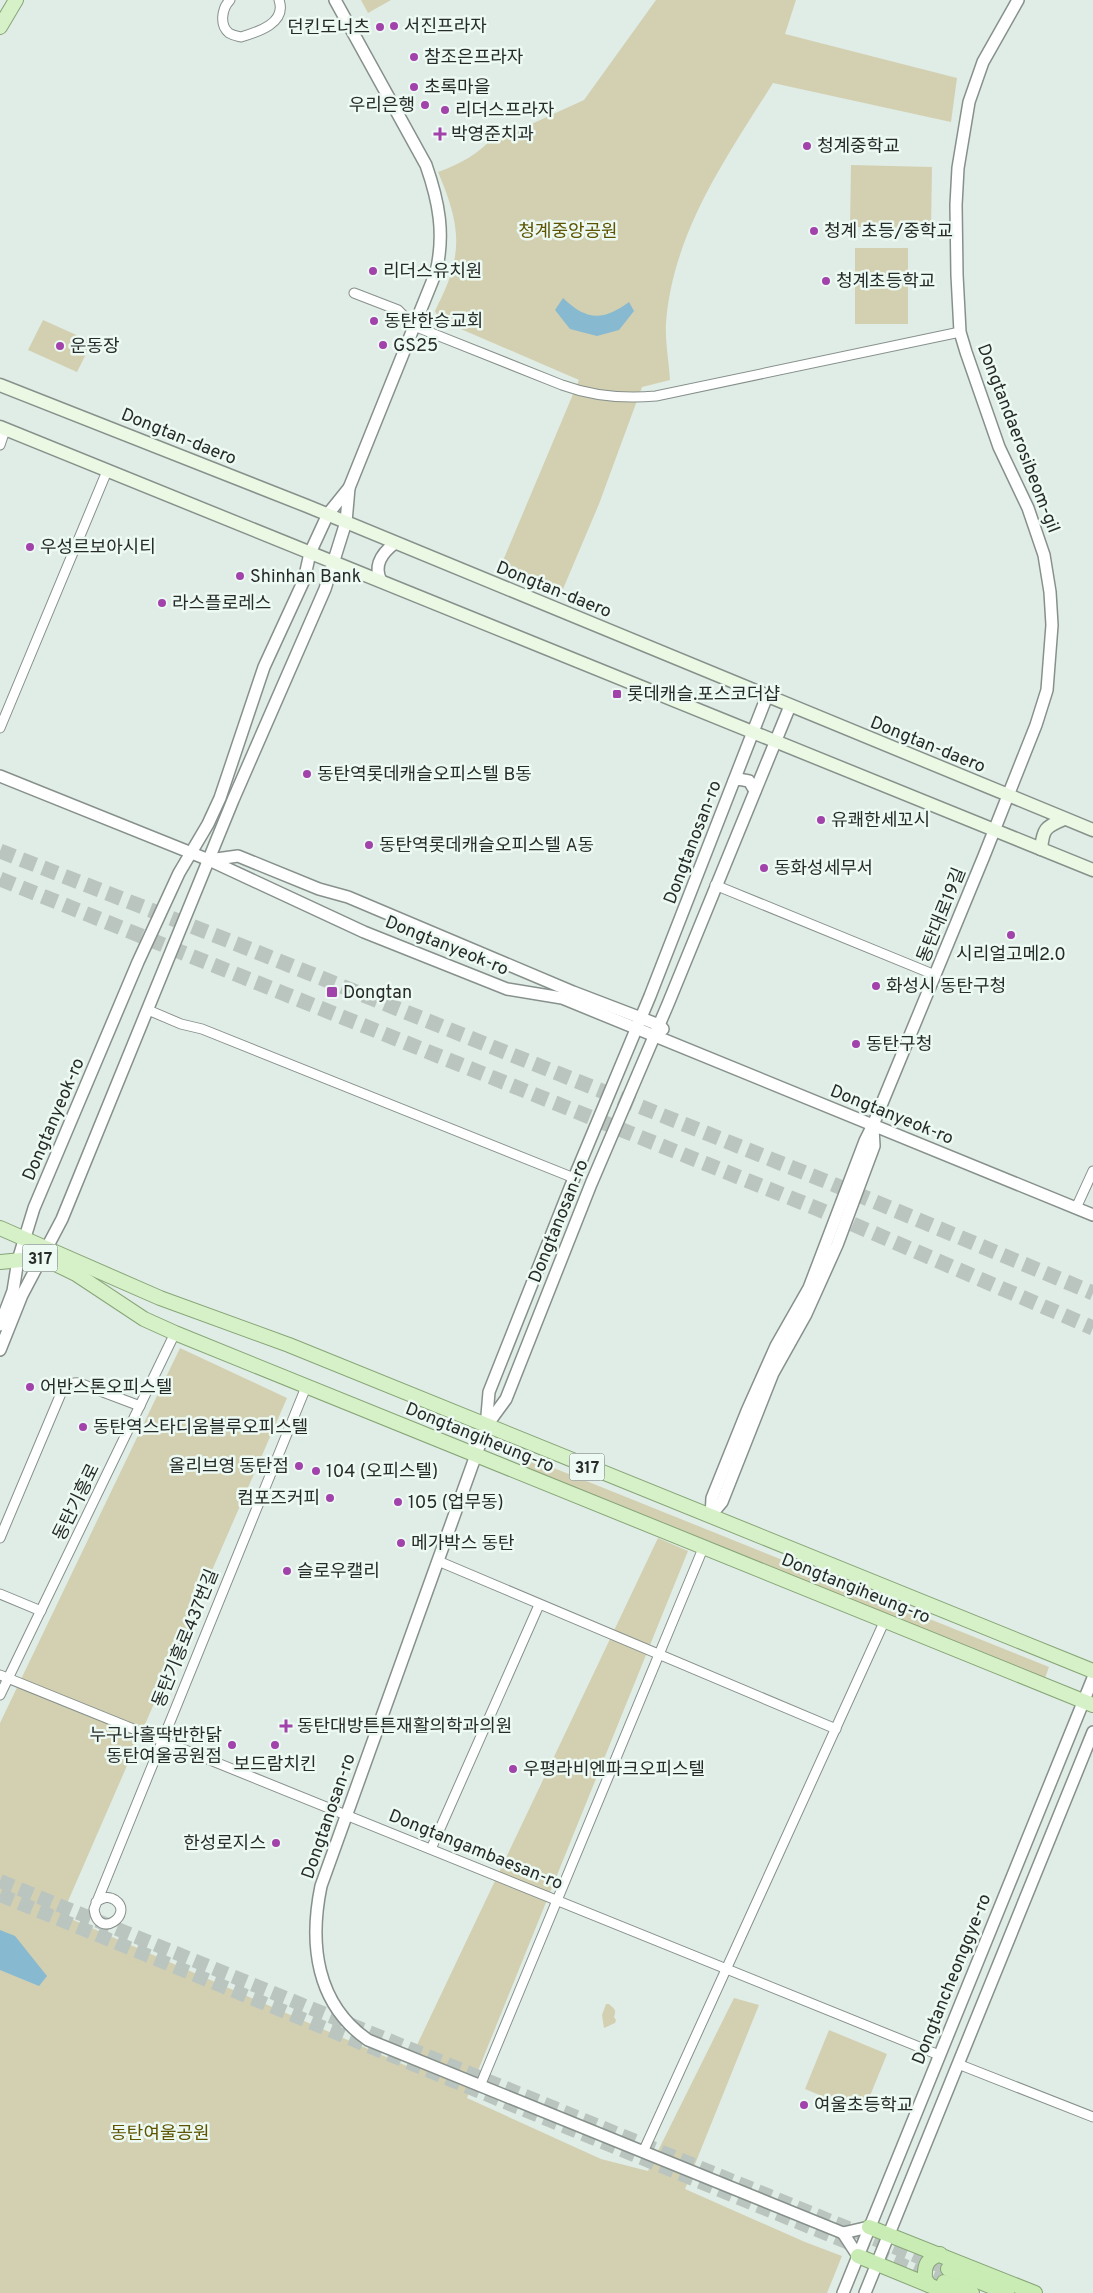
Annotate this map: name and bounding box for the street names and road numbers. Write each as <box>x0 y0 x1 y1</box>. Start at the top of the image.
street label: Dongtandaerosibeom-gil <box>971 341 1064 536</box>
street label: Dongtan-daero <box>117 404 240 471</box>
street label: Dongtan-daero <box>492 557 615 624</box>
street label: Dongtan-daero <box>866 712 989 779</box>
street label: Dongtanosan-ro <box>659 777 728 908</box>
street label: 동탄대로19길 <box>913 865 972 966</box>
street label: Dongtanyeok-ro <box>381 911 512 982</box>
street label: Dongtanyeok-ro <box>18 1055 91 1185</box>
street label: Dongtanyeok-ro <box>826 1080 957 1151</box>
street label: Dongtanosan-ro <box>524 1157 595 1287</box>
road number: 317 <box>22 1244 58 1272</box>
street label: Dongtangiheung-ro <box>402 1398 557 1479</box>
road number: 317 <box>570 1454 604 1480</box>
street label: 동탄기흥로 <box>49 1460 106 1545</box>
street label: Dongtangiheung-ro <box>778 1549 933 1630</box>
street label: 동탄기흥로437번길 <box>148 1566 225 1711</box>
street label: Dongtanosan-ro <box>297 1751 362 1882</box>
street label: Dongtangambaesan-ro <box>385 1805 566 1896</box>
street label: Dongtancheonggye-ro <box>908 1891 997 2068</box>

